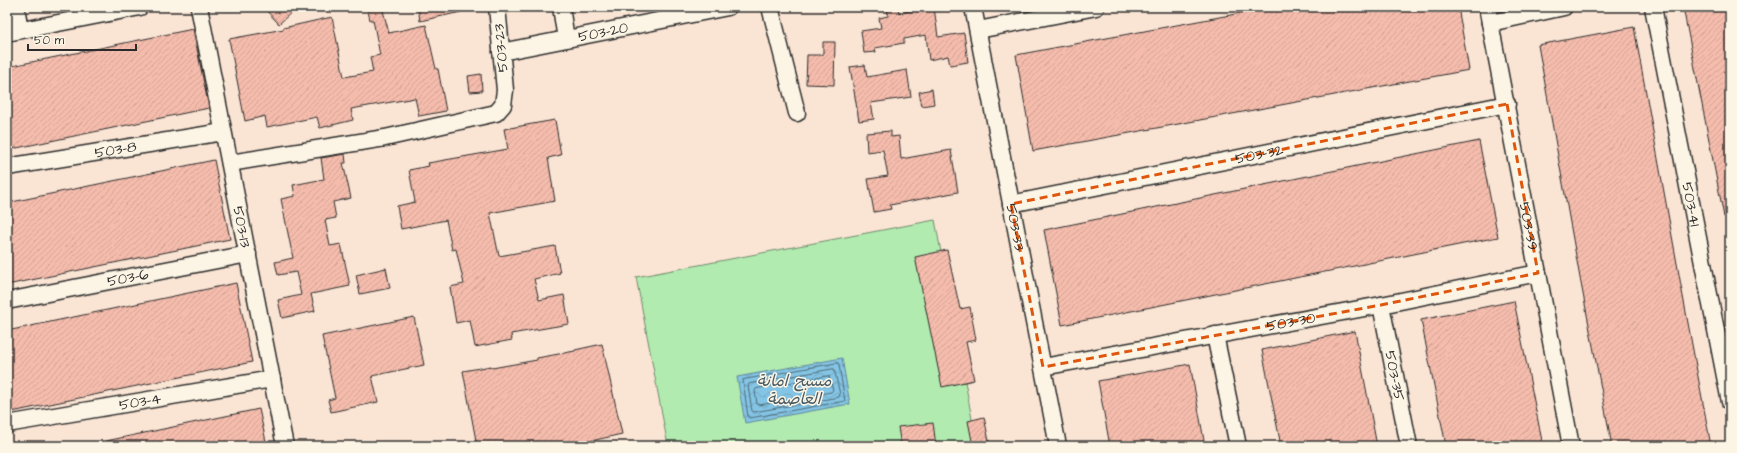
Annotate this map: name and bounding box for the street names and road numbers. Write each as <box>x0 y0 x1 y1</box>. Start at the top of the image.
street label: 503-20 <box>576 16 630 47</box>
street label: 503-23 <box>488 23 514 73</box>
street label: 503-8 <box>93 136 138 163</box>
street label: 503-32 <box>1233 139 1285 169</box>
street label: 503-41 <box>1677 180 1706 228</box>
street label: 503-39 <box>1514 200 1544 252</box>
street label: 503-33 <box>1001 202 1030 253</box>
street label: 503-13 <box>228 204 256 250</box>
street label: 503-6 <box>105 263 151 292</box>
street label: 503-30 <box>1265 307 1318 336</box>
street label: 503-35 <box>1380 349 1410 403</box>
street label: 503-4 <box>117 387 163 415</box>

